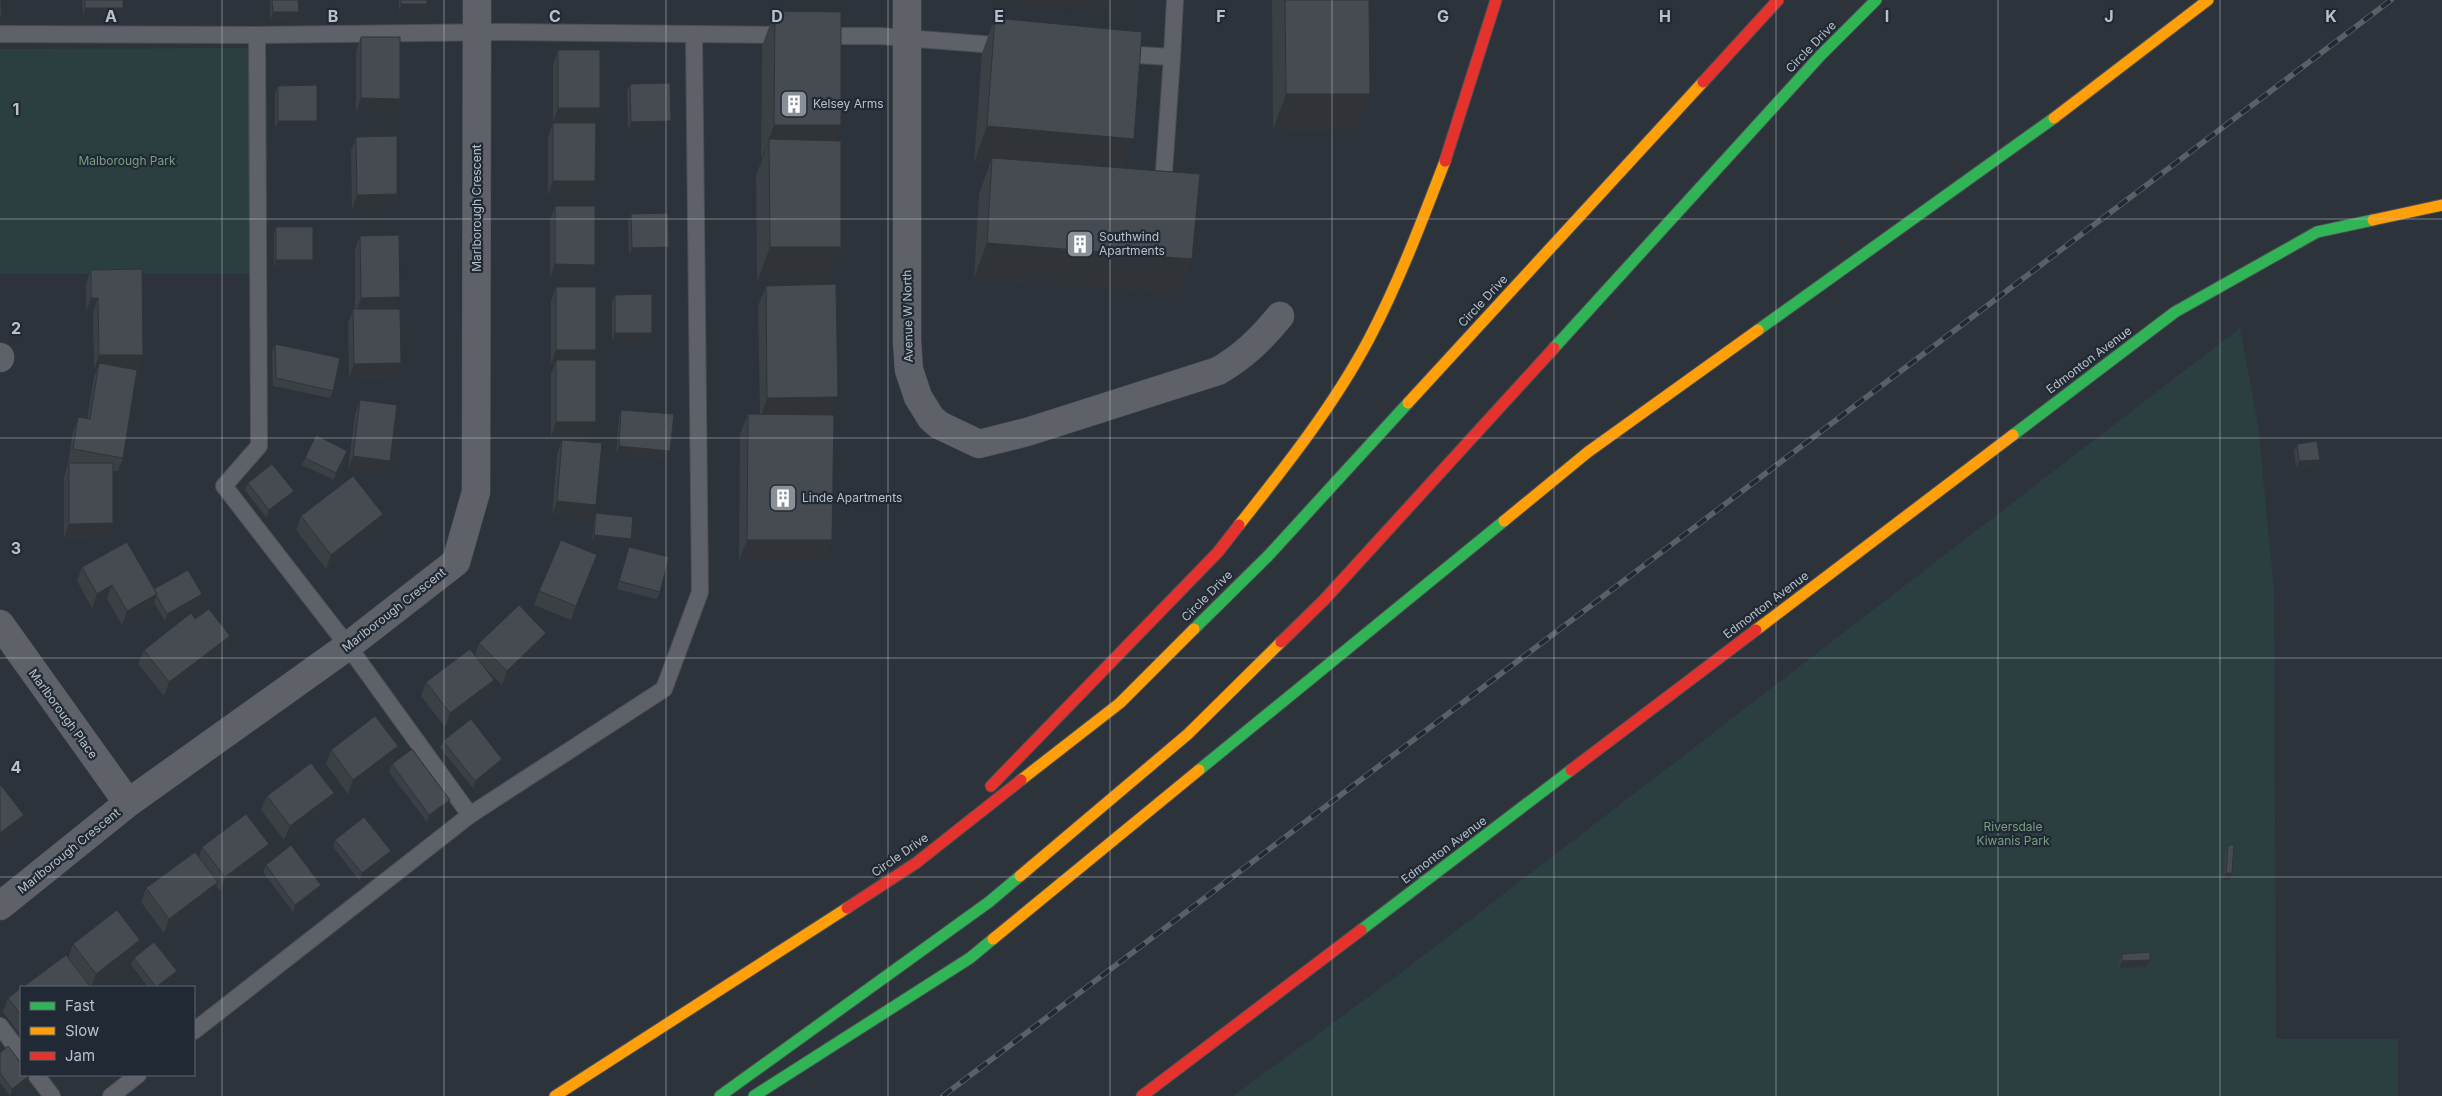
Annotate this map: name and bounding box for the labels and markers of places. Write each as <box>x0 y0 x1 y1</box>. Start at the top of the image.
building icon: Kelsey Arms <box>779 89 809 119</box>
place label: Kelsey Arms <box>813 96 884 111</box>
building icon: Southwind Apartments <box>1065 229 1095 259</box>
place label: Southwind Apartments <box>1099 229 1165 258</box>
building icon: Linde Apartments <box>768 483 798 513</box>
place label: Linde Apartments <box>802 490 902 505</box>

